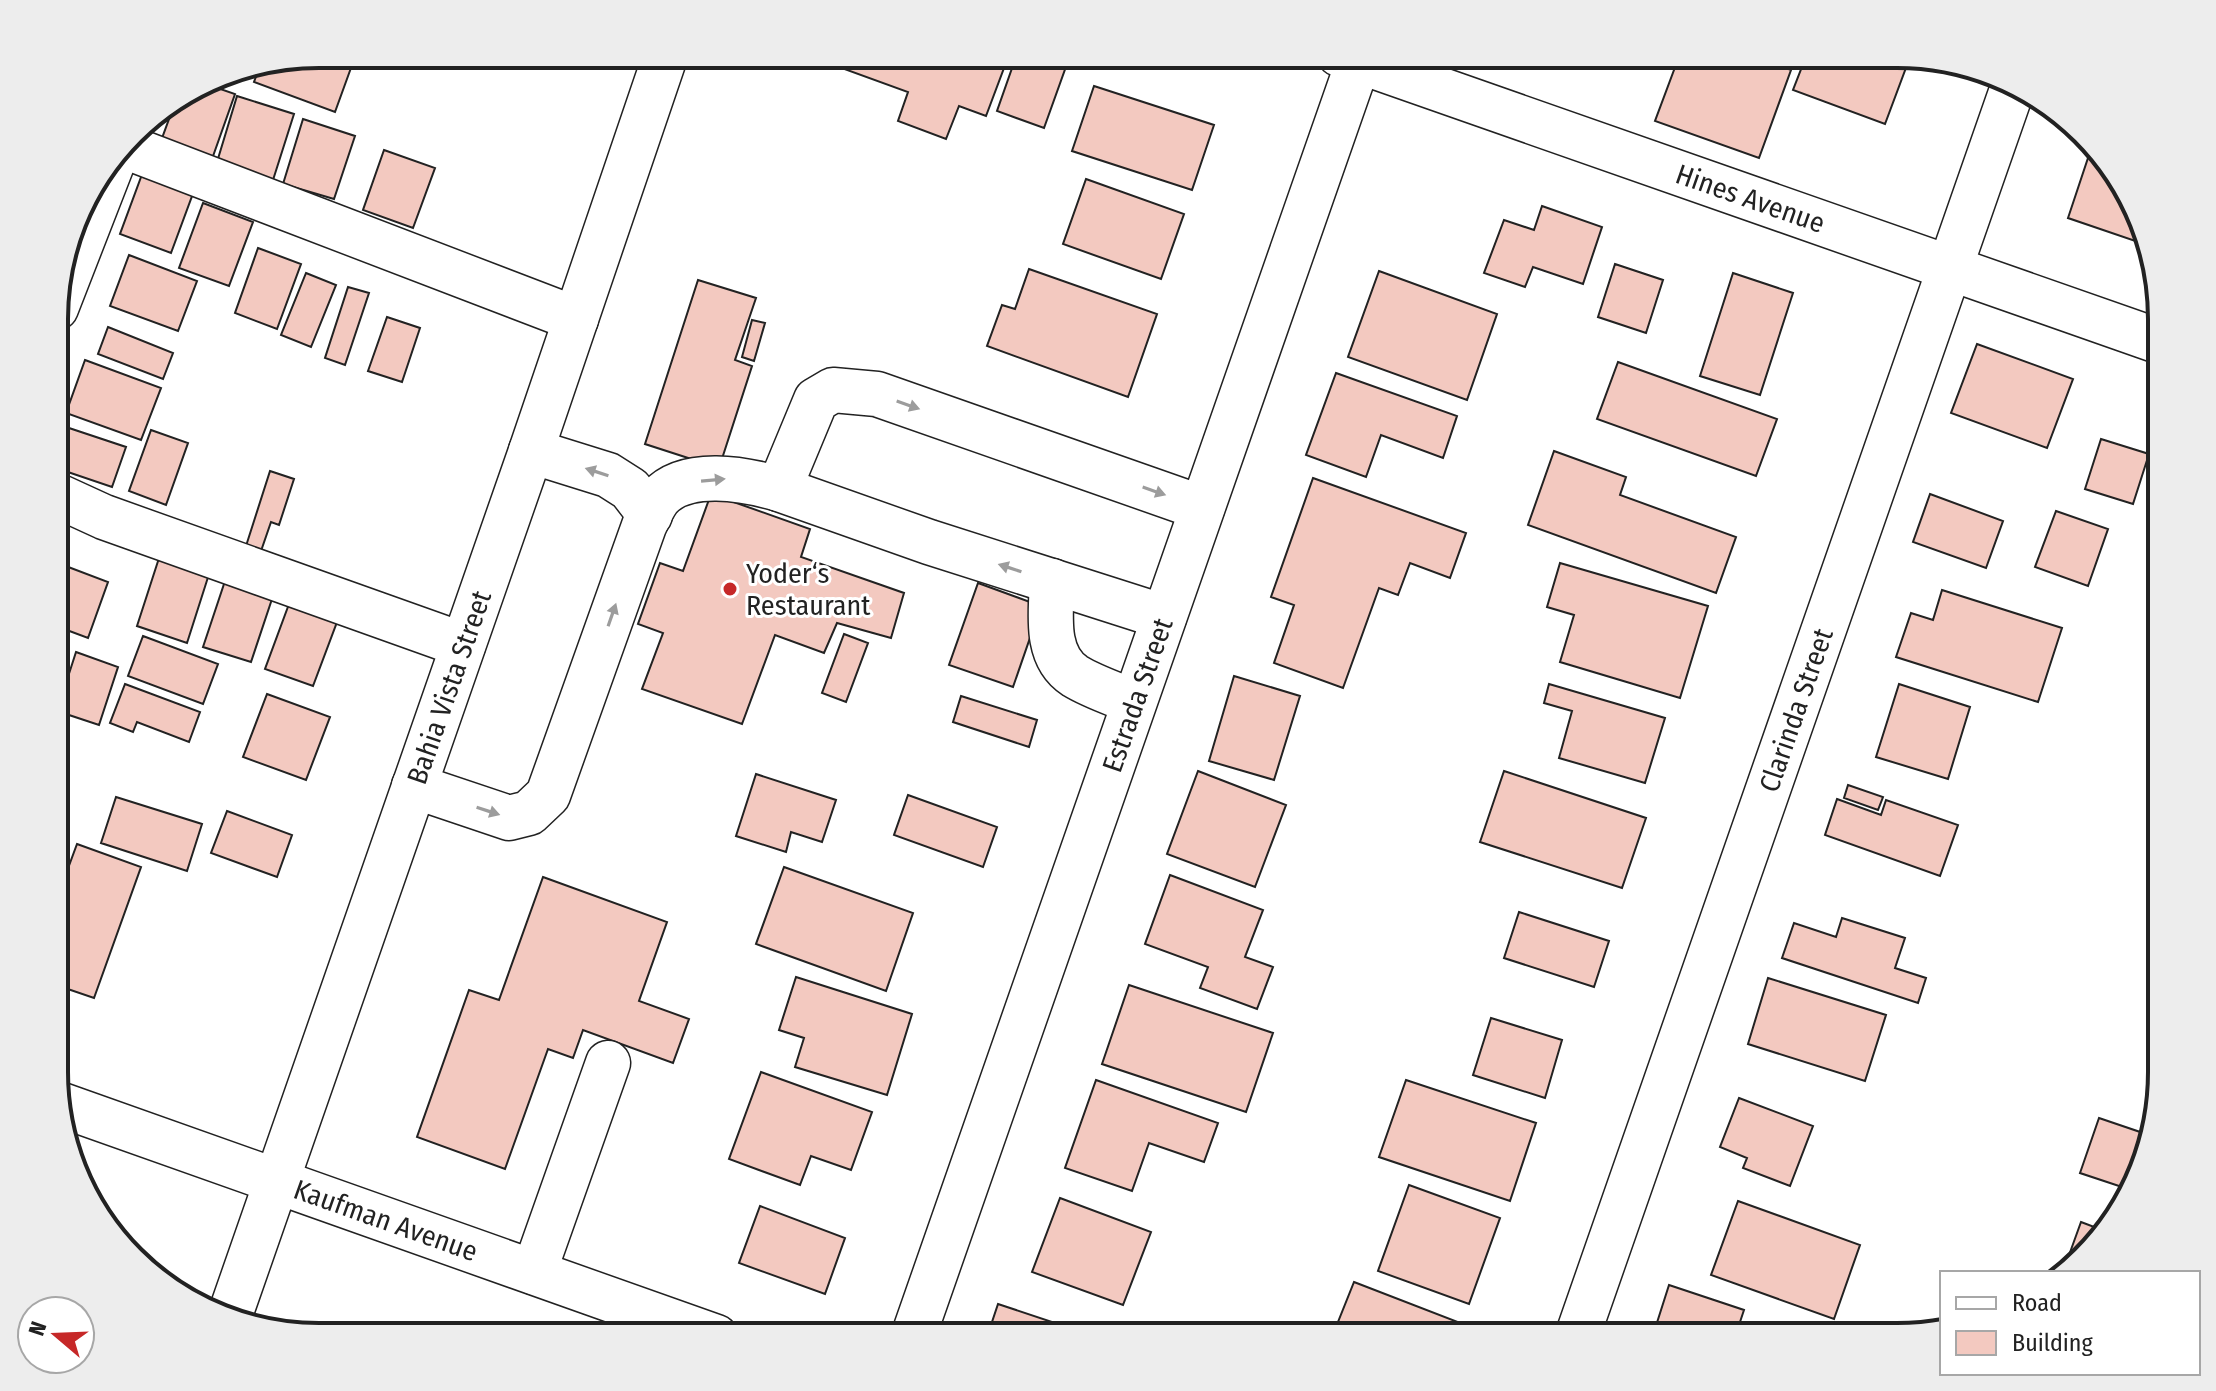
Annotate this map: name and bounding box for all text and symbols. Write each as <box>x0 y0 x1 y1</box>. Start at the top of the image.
street label: Hines Avenue <box>1672 157 1829 239</box>
one-way arrow <box>897 399 921 411</box>
one-way arrow <box>585 466 609 478</box>
one-way arrow <box>701 473 726 486</box>
one-way arrow <box>1142 485 1166 497</box>
place label: Yoder‘s Restaurant <box>746 557 871 622</box>
one-way arrow <box>998 561 1022 573</box>
marker: Yoder‘s Restaurant <box>721 580 739 598</box>
street label: Bahia Vista Street <box>400 585 498 788</box>
one-way arrow <box>606 603 619 627</box>
street label: Estrada Street <box>1095 613 1180 776</box>
street label: Clarinda Street <box>1752 623 1840 796</box>
one-way arrow <box>476 805 500 817</box>
street label: Kaufman Avenue <box>290 1172 482 1268</box>
legend <box>1940 1271 2200 1375</box>
text: Road <box>2012 1289 2062 1317</box>
north arrow <box>16 1295 96 1375</box>
text: N <box>23 1318 52 1339</box>
text: Building <box>2012 1329 2094 1357</box>

